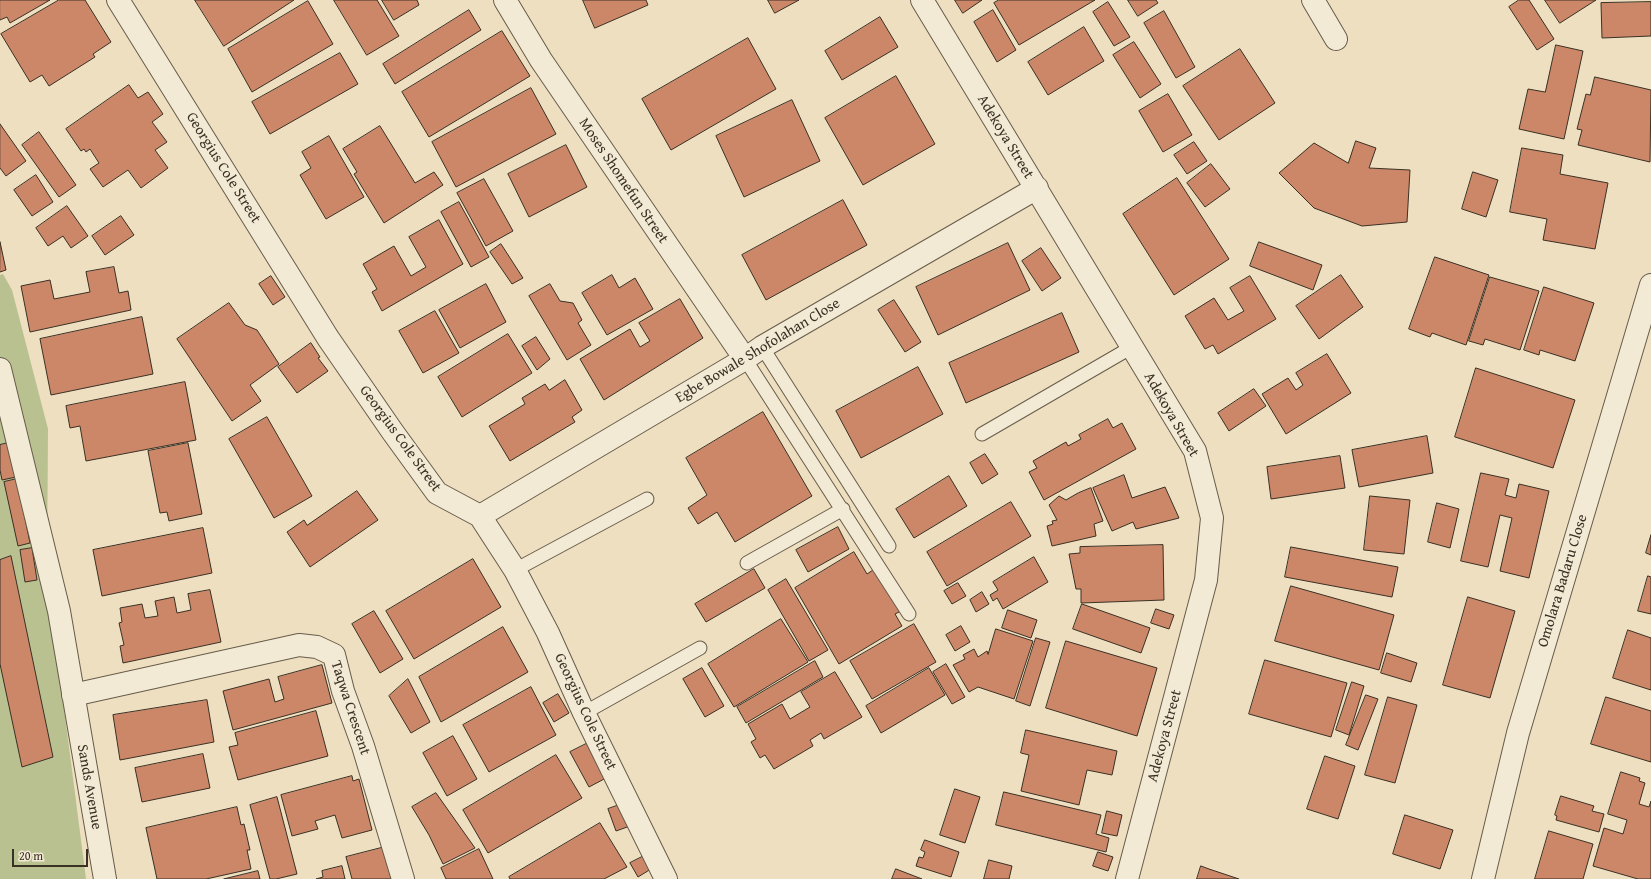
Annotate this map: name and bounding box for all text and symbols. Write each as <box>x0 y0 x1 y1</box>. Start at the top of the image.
street label: Adekoya Street <box>973 92 1037 182</box>
street label: Georgius Cole Street <box>182 109 264 227</box>
street label: Moses Shomefun Street <box>574 115 672 247</box>
street label: Egbe Bowale Shofolahan Close <box>673 295 843 407</box>
street label: Adekoya Street <box>1140 369 1202 461</box>
street label: Georgius Cole Street <box>355 382 445 496</box>
street label: Omolara Badaru Close <box>1534 512 1592 650</box>
street label: Georgius Cole Street <box>550 651 620 773</box>
street label: Taqwa Crescent <box>326 659 374 757</box>
street label: Adekoya Street <box>1144 688 1186 784</box>
street label: Sands Avenue <box>73 743 105 831</box>
scale bar <box>14 841 90 867</box>
text: 20 m <box>19 847 43 864</box>

